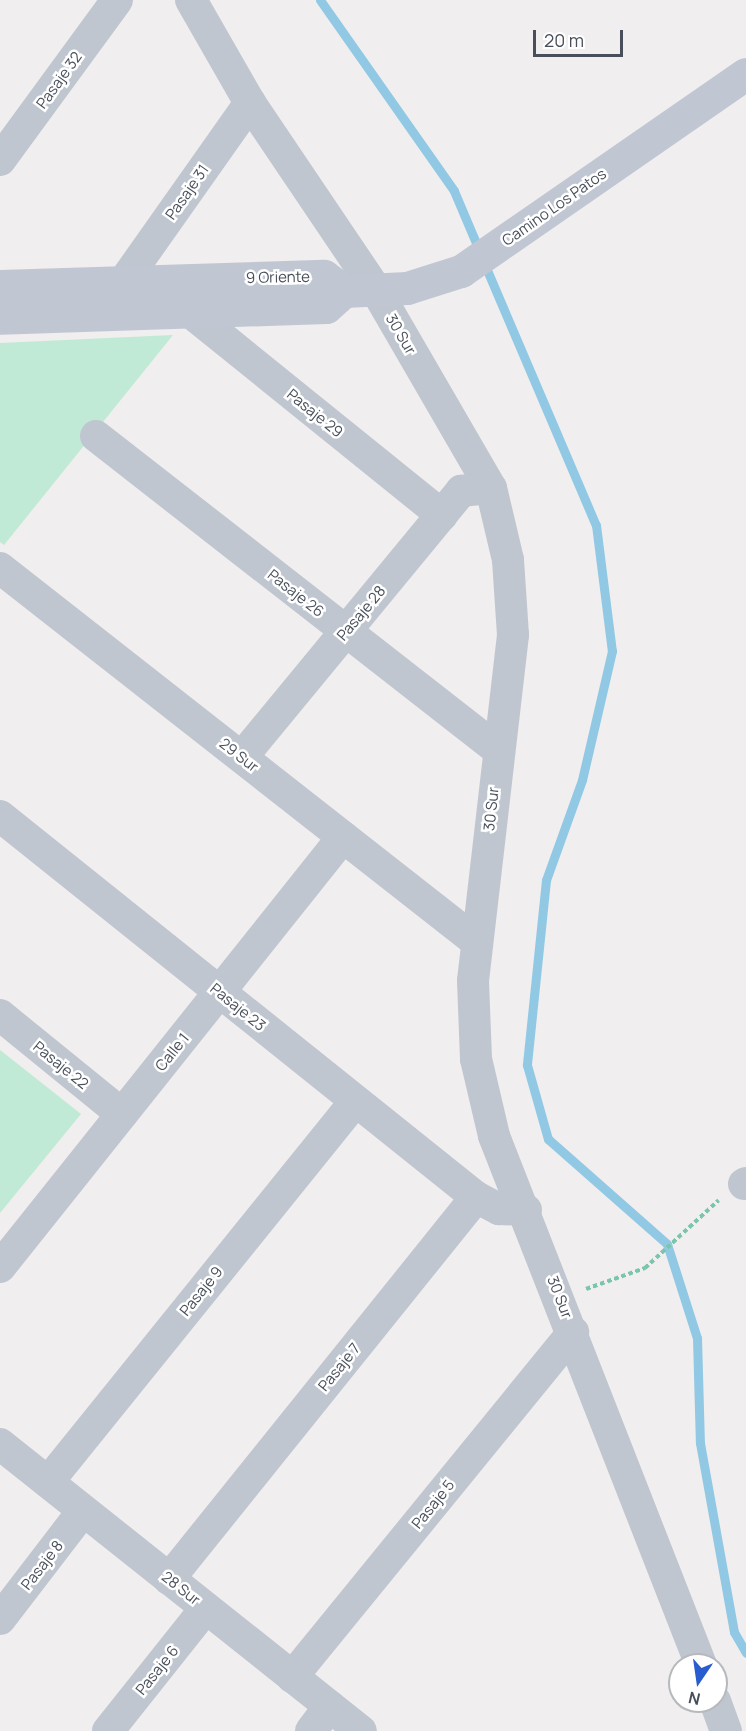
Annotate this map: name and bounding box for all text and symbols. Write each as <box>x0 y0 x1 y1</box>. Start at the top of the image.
scale bar <box>536 18 626 56</box>
text: 20 m <box>544 28 584 52</box>
street label: Pasaje 32 <box>32 48 86 112</box>
street label: Pasaje 31 <box>162 161 212 223</box>
street label: Camino Los Patos <box>499 164 609 250</box>
street label: 9 Oriente <box>246 267 310 287</box>
street label: 30 Sur <box>382 310 420 358</box>
street label: Pasaje 29 <box>283 385 347 441</box>
street label: Pasaje 26 <box>264 565 328 621</box>
street label: Pasaje 28 <box>333 582 389 644</box>
street label: 29 Sur <box>216 734 262 776</box>
street label: 30 Sur <box>480 786 502 832</box>
street label: Pasaje 23 <box>207 979 269 1035</box>
street label: Calle 1 <box>151 1029 193 1075</box>
street label: Pasaje 22 <box>30 1037 92 1093</box>
street label: Pasaje 9 <box>176 1263 226 1319</box>
street label: 30 Sur <box>544 1273 576 1321</box>
street label: Pasaje 7 <box>314 1339 364 1395</box>
street label: Pasaje 5 <box>408 1476 458 1532</box>
street label: Pasaje 8 <box>17 1537 67 1593</box>
street label: 28 Sur <box>158 1567 204 1609</box>
street label: Pasaje 6 <box>132 1642 182 1698</box>
north arrow <box>668 1653 728 1713</box>
text: N <box>686 1687 702 1711</box>

